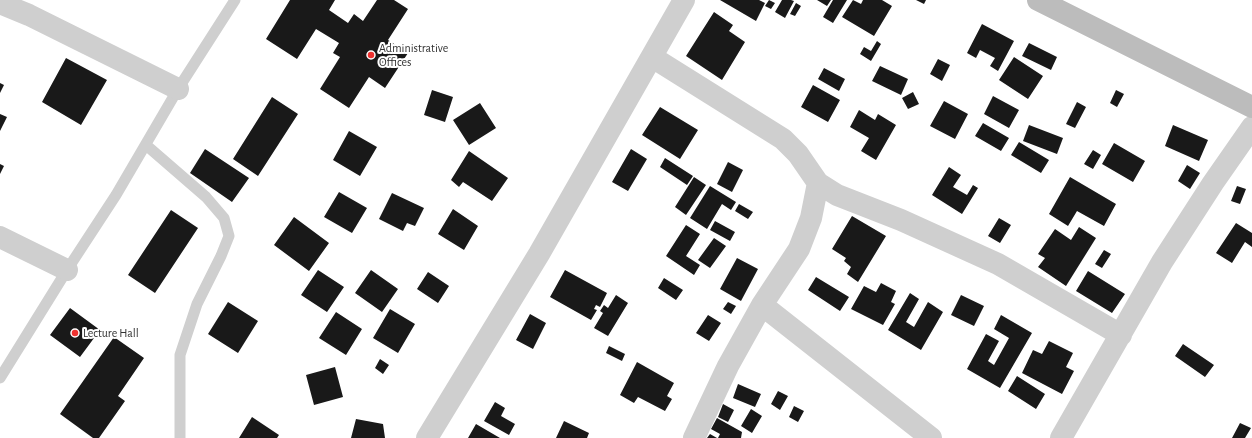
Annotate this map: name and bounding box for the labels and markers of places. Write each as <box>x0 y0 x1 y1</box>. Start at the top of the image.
place label: Administrative Offices <box>379 41 448 69</box>
marker: Administrative Offices <box>366 50 376 60</box>
place label: Lecture Hall <box>83 326 139 340</box>
marker: Lecture Hall <box>70 328 80 338</box>

